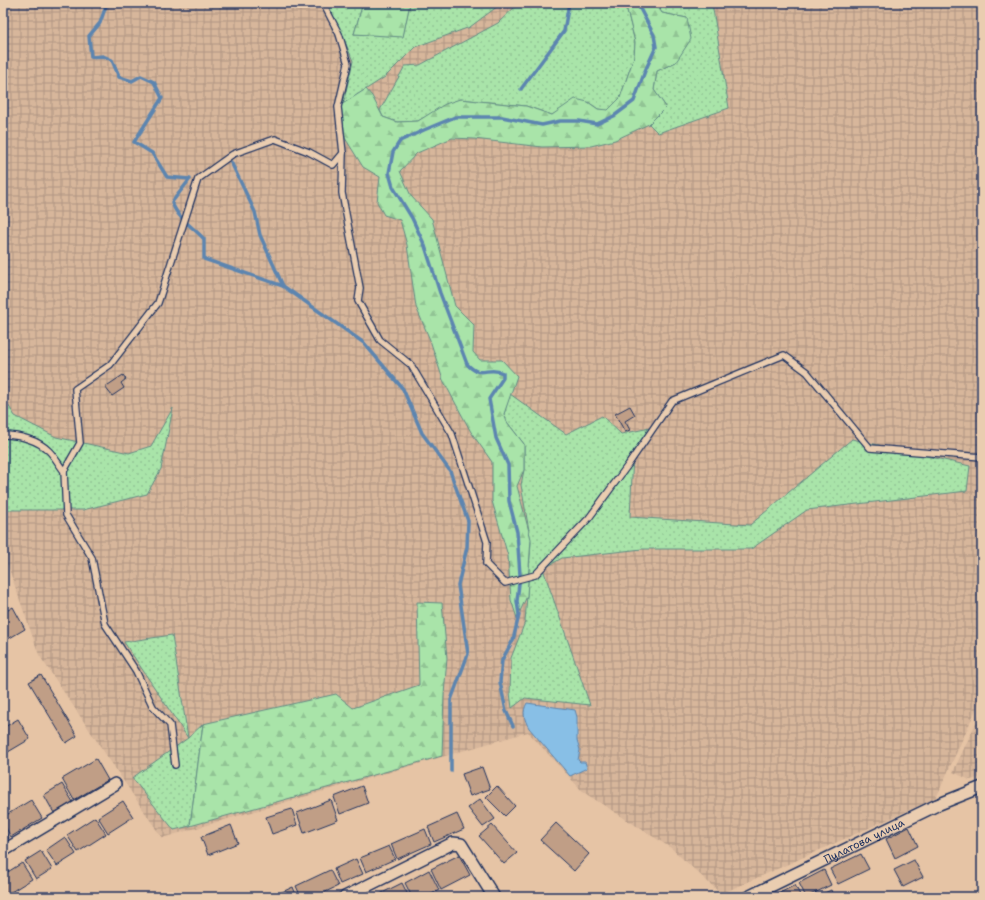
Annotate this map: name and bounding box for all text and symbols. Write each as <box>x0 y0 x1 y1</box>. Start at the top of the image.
street label: Пулатова улица <box>821 815 907 867</box>

